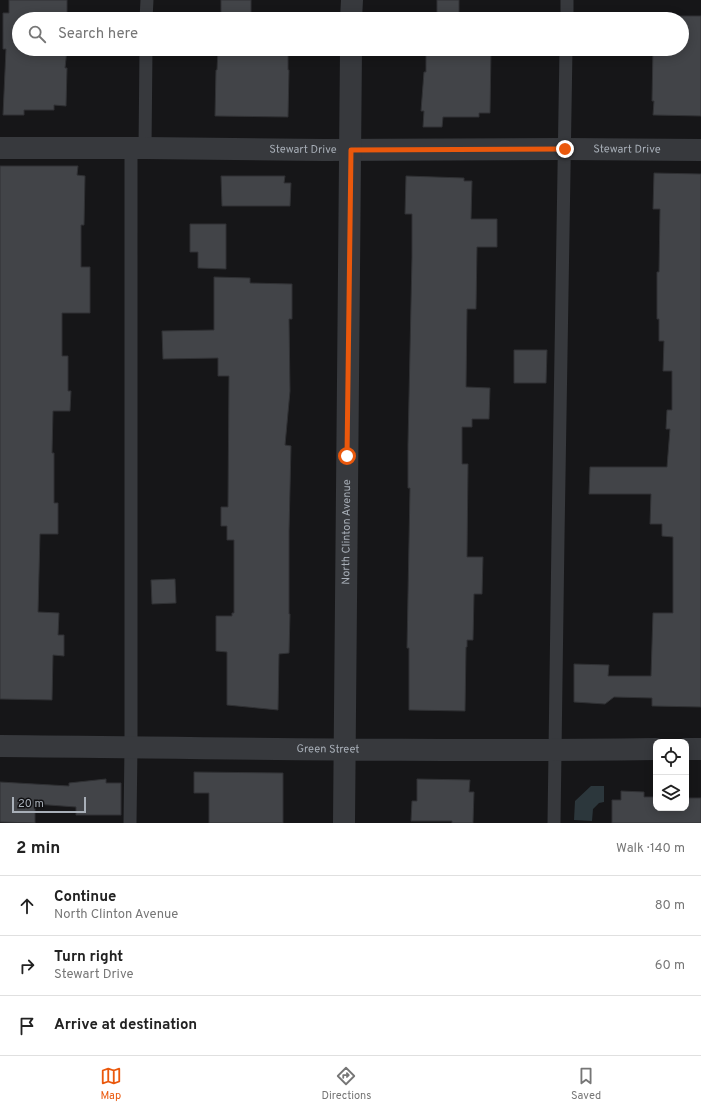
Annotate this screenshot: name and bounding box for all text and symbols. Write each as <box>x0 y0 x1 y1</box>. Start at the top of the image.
search box <box>12 12 689 56</box>
icon: search <box>26 23 48 45</box>
text: Search here <box>58 25 138 44</box>
route end <box>556 140 574 158</box>
street label: Stewart Drive <box>269 142 337 157</box>
street label: Stewart Drive <box>593 142 661 157</box>
route start <box>338 447 356 465</box>
street label: North Clinton Avenue <box>339 479 354 585</box>
map controls <box>653 739 689 811</box>
button: locate <box>653 739 689 775</box>
street label: Green Street <box>297 742 359 757</box>
button: layers <box>653 775 689 811</box>
scale bar <box>12 795 86 814</box>
text: 20 m <box>18 797 44 811</box>
text: 2 min <box>16 838 60 860</box>
text: Walk · 140 m <box>616 841 685 857</box>
text: Continue <box>54 888 116 907</box>
icon: ahead <box>16 895 38 917</box>
text: 80 m <box>655 898 685 914</box>
text: North Clinton Avenue <box>54 907 178 923</box>
text: Turn right <box>54 948 123 967</box>
icon: right <box>16 955 38 977</box>
text: 60 m <box>655 958 685 974</box>
text: Stewart Drive <box>54 967 134 983</box>
icon: arrive <box>16 1015 38 1037</box>
text: Arrive at destination <box>54 1016 197 1035</box>
tab: Map <box>100 1065 122 1103</box>
tab: Directions <box>321 1065 371 1103</box>
tab: Saved <box>571 1065 601 1103</box>

